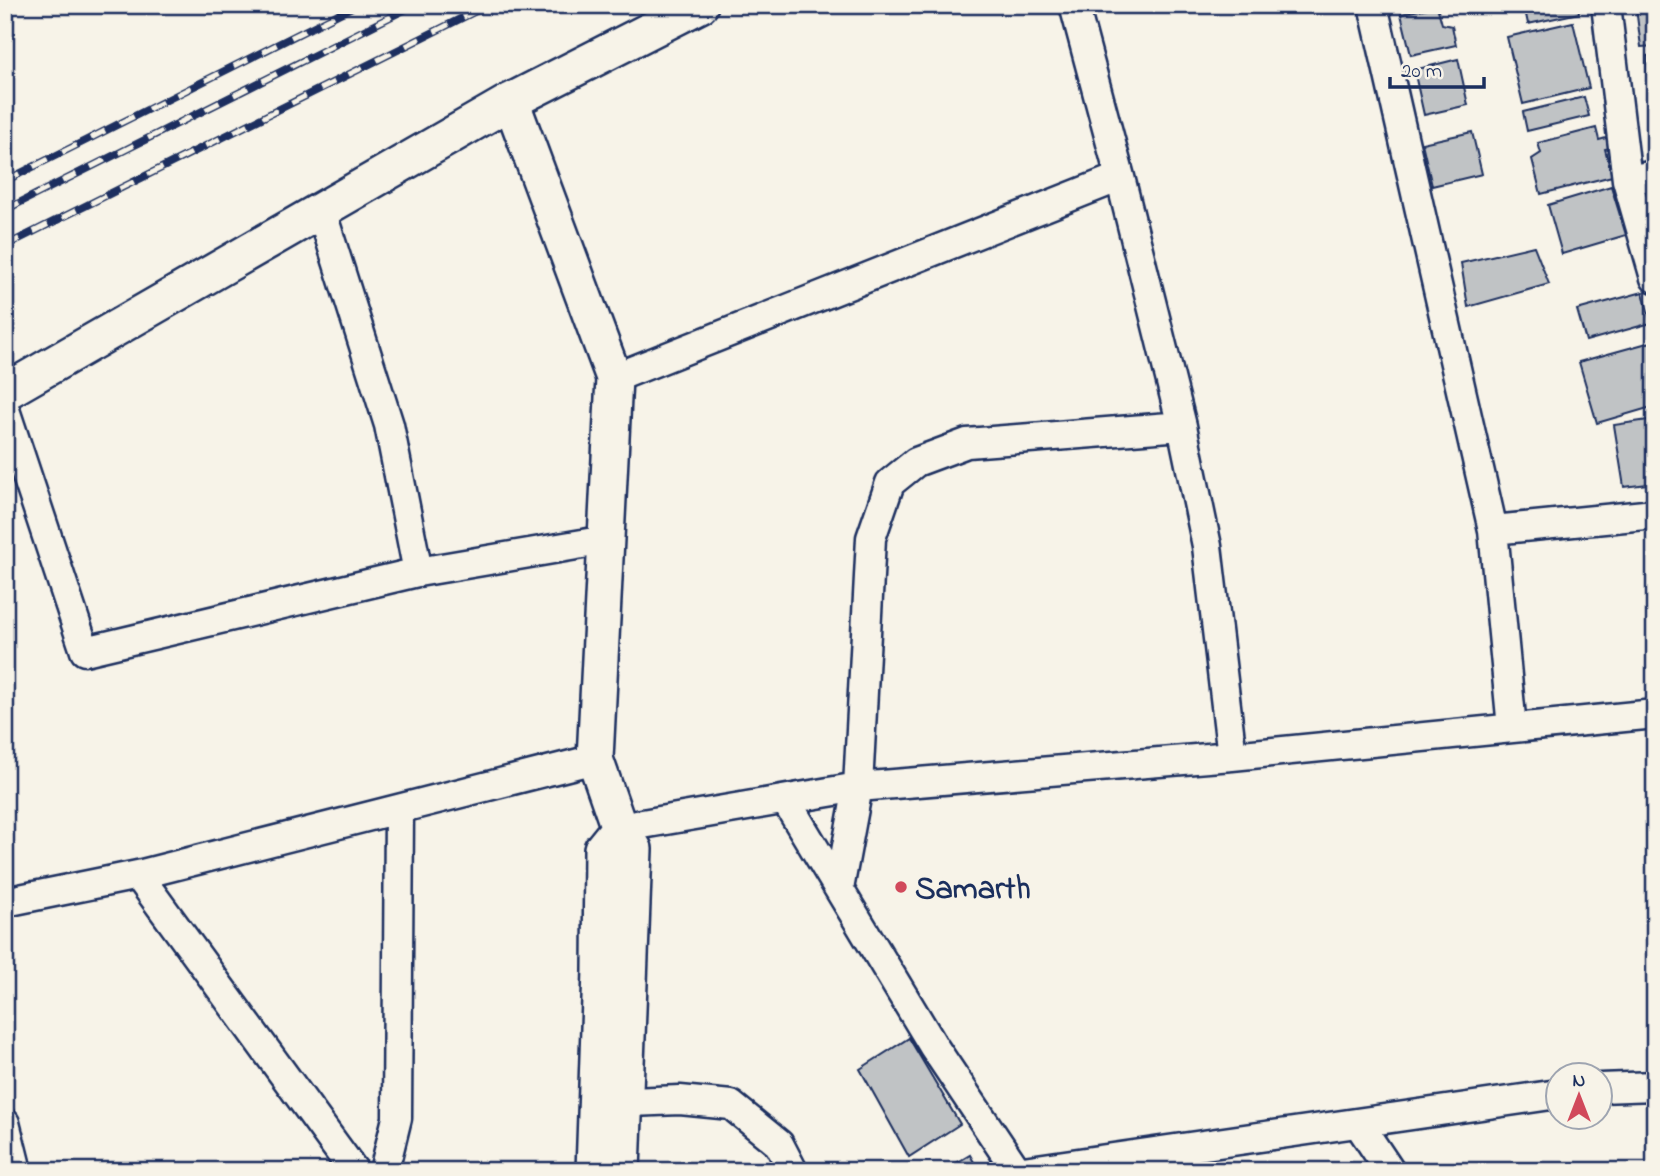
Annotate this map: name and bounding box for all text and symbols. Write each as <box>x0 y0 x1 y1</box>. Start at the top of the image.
scale bar <box>1390 46 1485 90</box>
text: 20 m <box>1401 57 1442 87</box>
place label: Samarth <box>915 867 1031 914</box>
marker: Samarth <box>893 879 909 895</box>
north arrow <box>1544 1060 1614 1130</box>
text: N <box>1573 1068 1586 1095</box>

